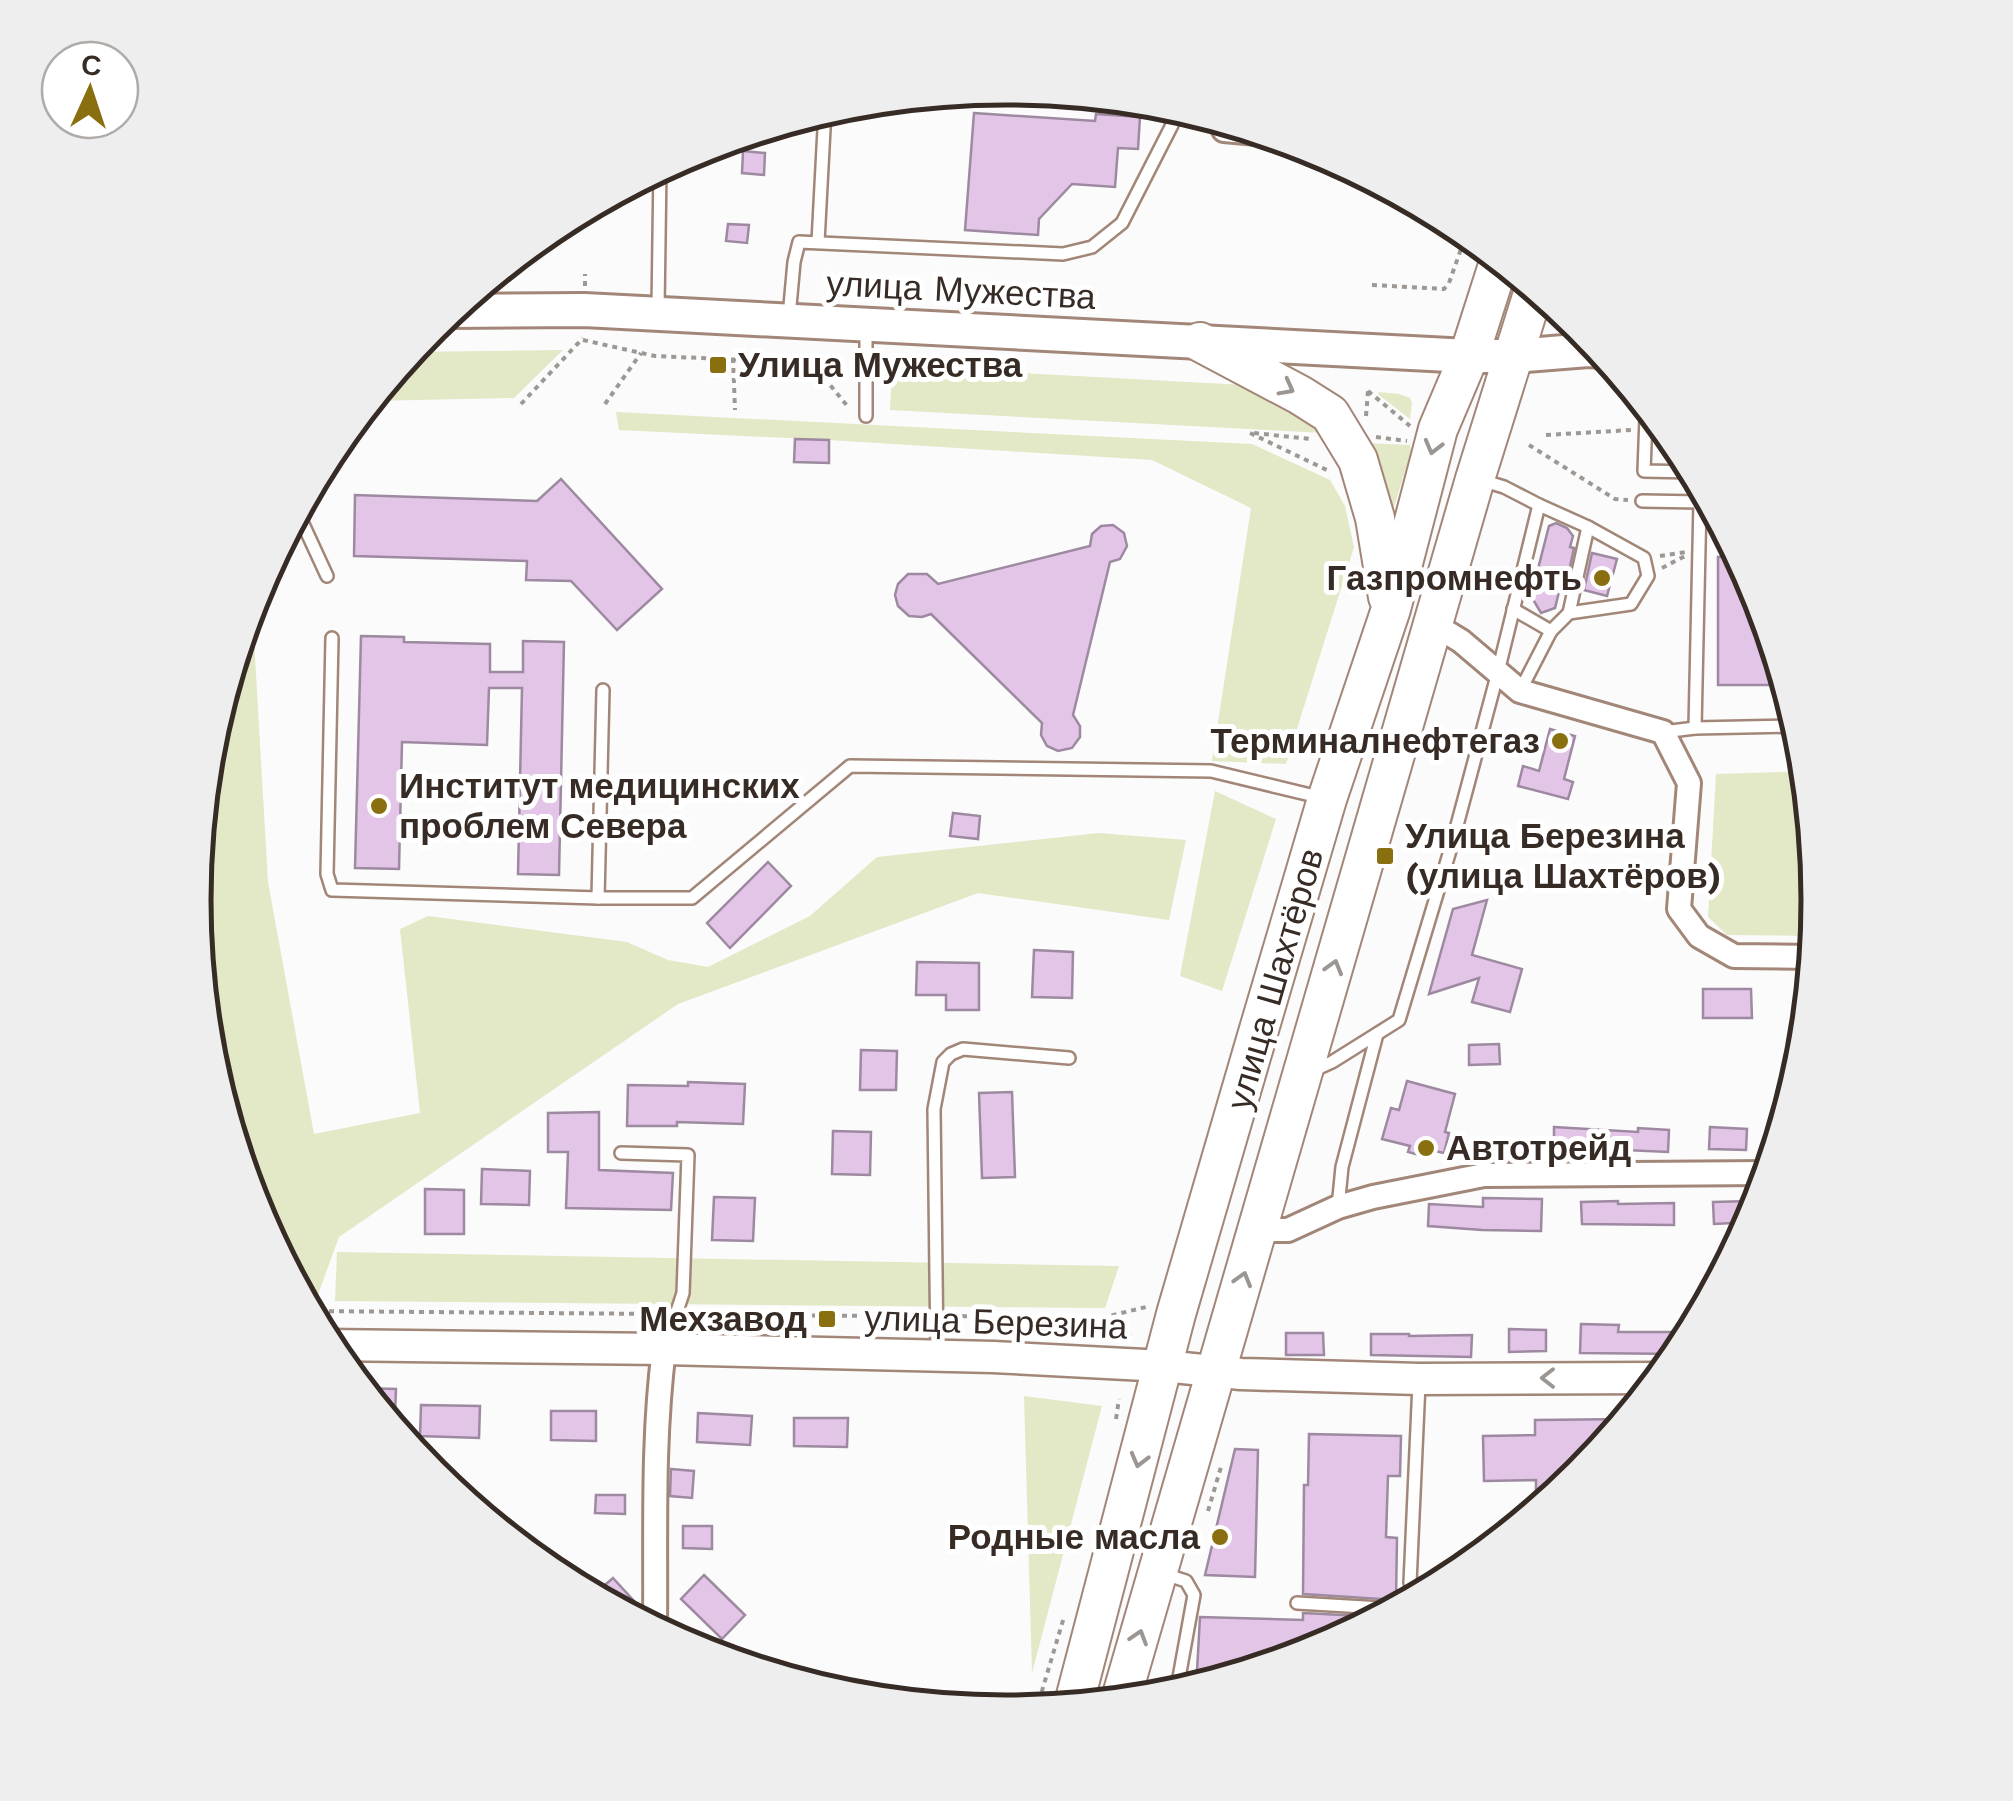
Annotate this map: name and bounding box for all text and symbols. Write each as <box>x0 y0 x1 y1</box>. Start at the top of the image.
north arrow <box>40 40 140 140</box>
text: С <box>80 49 102 83</box>
street label: улица Мужества <box>825 262 1097 318</box>
place label: Улица Мужества <box>738 344 1023 386</box>
marker: Улица Мужества <box>707 354 729 376</box>
one-way arrow <box>1276 375 1294 395</box>
one-way arrow <box>1424 438 1445 455</box>
place label: Газпромнефть <box>1327 557 1582 599</box>
marker: Газпромнефть <box>1591 567 1613 589</box>
place label: Терминалнефтегаз <box>1210 720 1540 762</box>
marker: Терминалнефтегаз <box>1549 730 1571 752</box>
place label: Институт медицинских проблем Севера <box>399 765 800 847</box>
marker: Институт медицинских проблем Севера <box>368 795 390 817</box>
place label: Улица Березина (улица Шахтёров) <box>1405 815 1722 897</box>
street label: улица Шахтёров <box>1218 844 1332 1114</box>
marker: Улица Березина (улица Шахтёров) <box>1374 845 1396 867</box>
one-way arrow <box>1322 959 1343 976</box>
place label: Автотрейд <box>1446 1127 1631 1169</box>
marker: Автотрейд <box>1415 1137 1437 1159</box>
one-way arrow <box>1231 1271 1252 1288</box>
street label: улица Березина <box>864 1296 1129 1348</box>
place label: Мехзавод <box>639 1298 807 1340</box>
marker: Мехзавод <box>816 1308 838 1330</box>
one-way arrow <box>1540 1367 1556 1389</box>
one-way arrow <box>1130 1451 1151 1468</box>
place label: Родные масла <box>948 1516 1201 1558</box>
marker: Родные масла <box>1209 1526 1231 1548</box>
one-way arrow <box>1127 1629 1148 1646</box>

